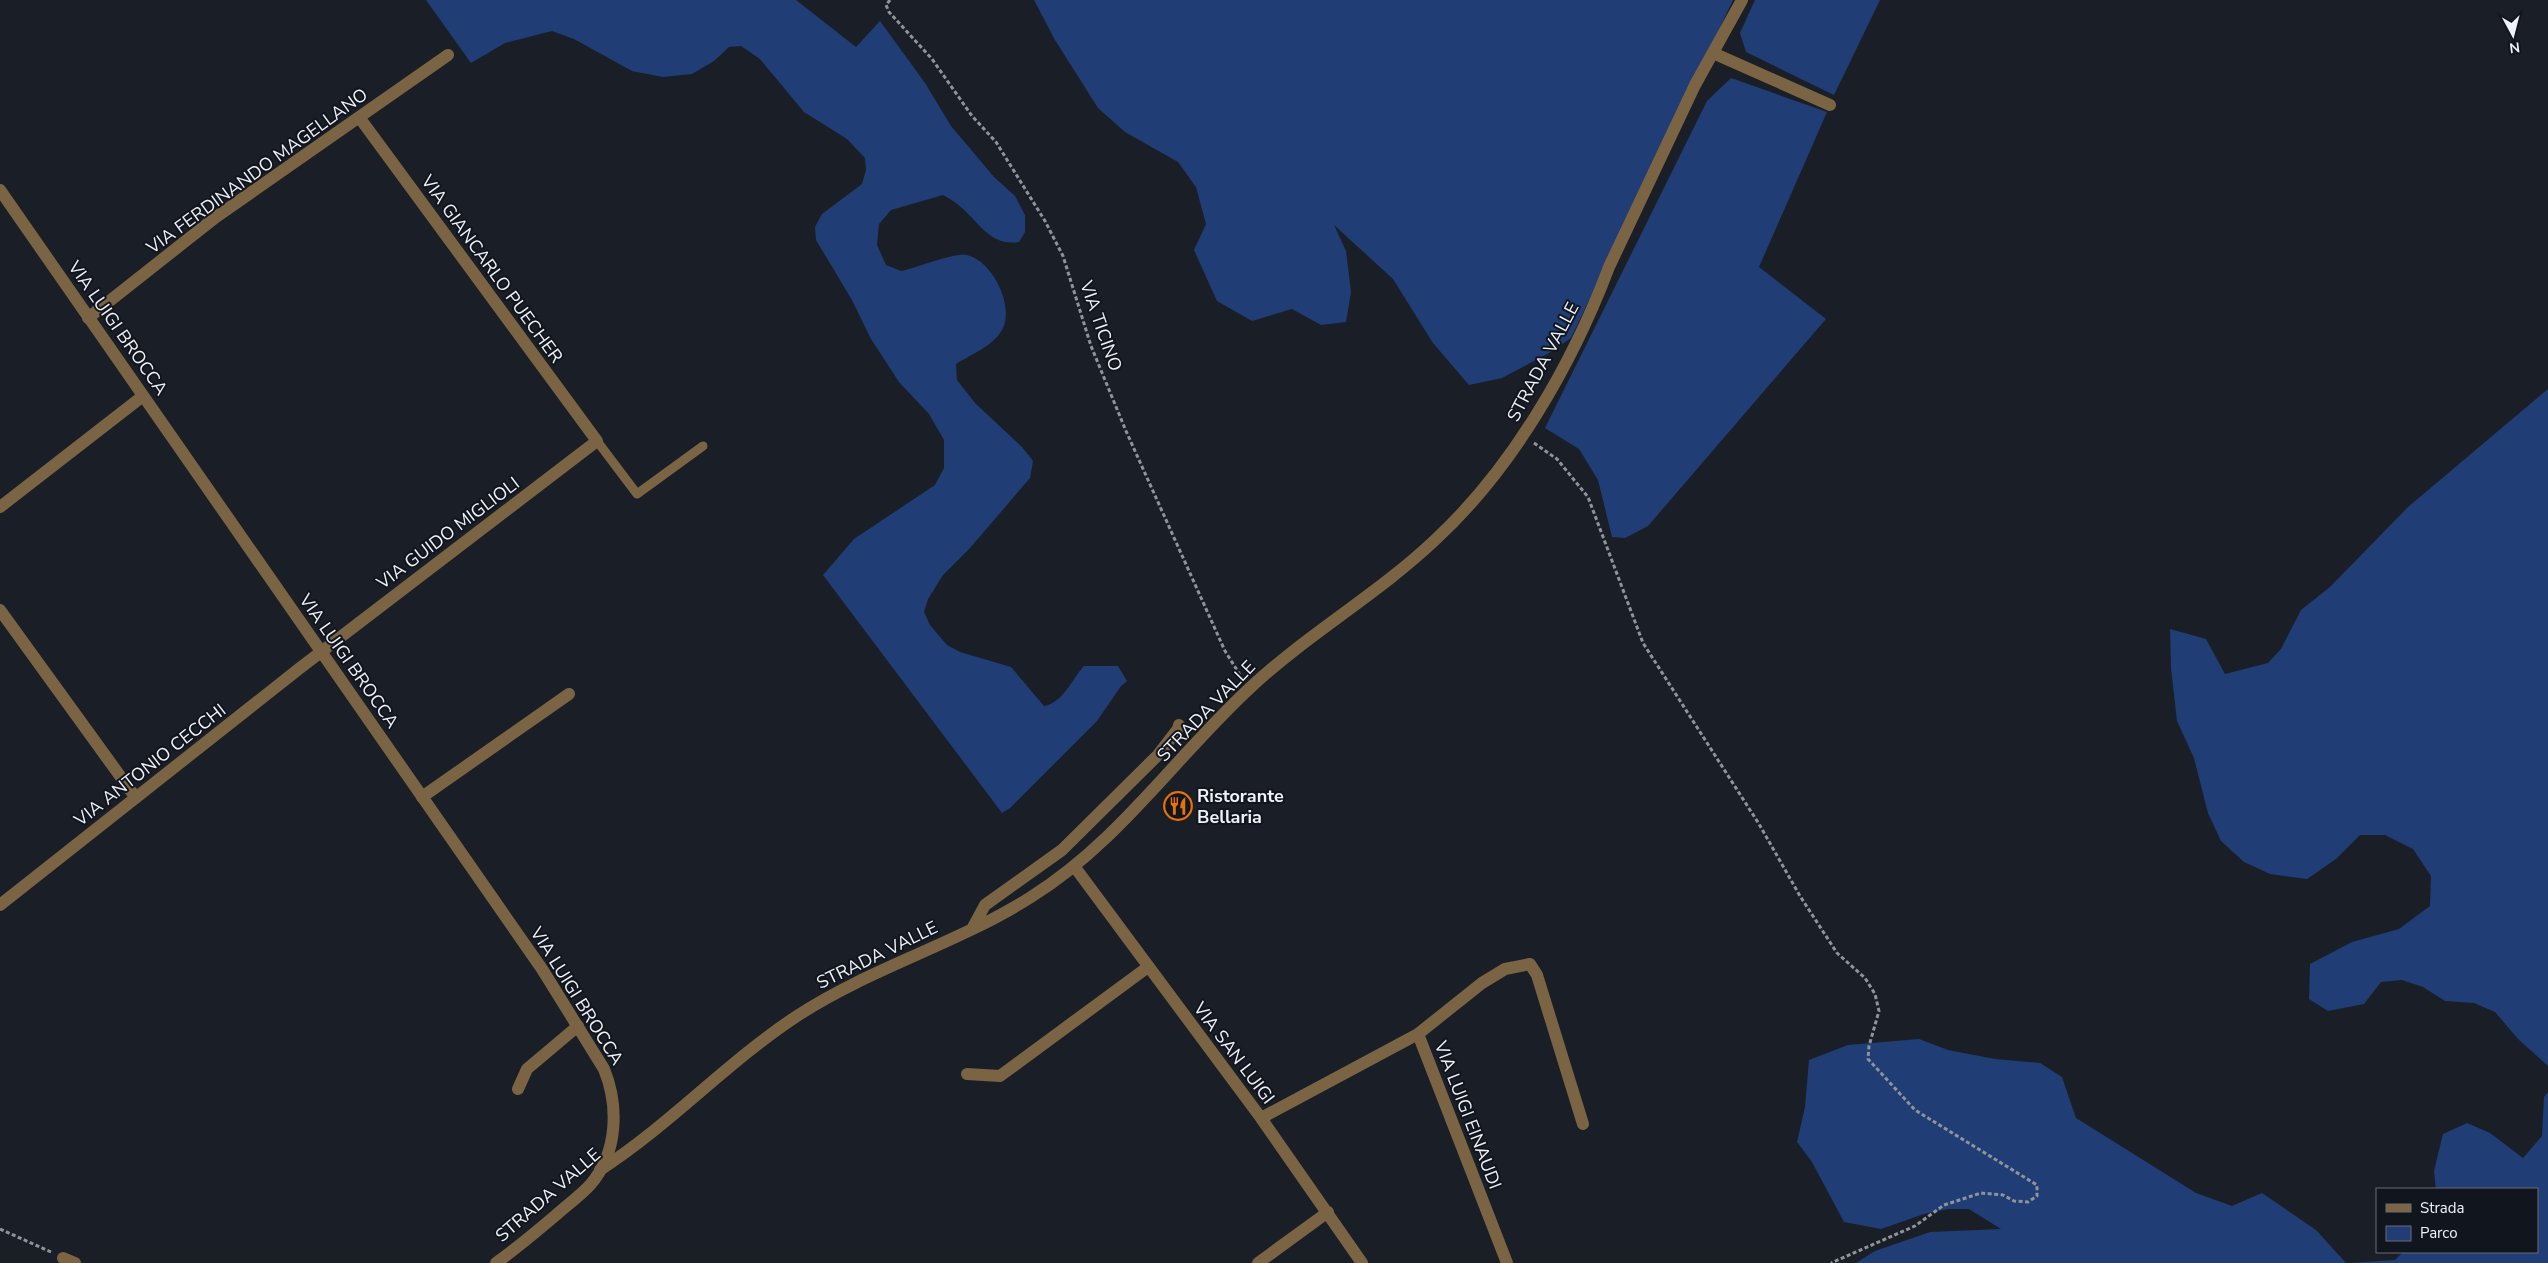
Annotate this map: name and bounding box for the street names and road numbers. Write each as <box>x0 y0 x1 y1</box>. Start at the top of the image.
street label: VIA FERDINANDO MAGELLANO <box>141 83 372 260</box>
street label: VIA GIANCARLO PUECHER <box>415 169 568 368</box>
street label: VIA LUIGI BROCCA <box>62 255 173 400</box>
street label: VIA TICINO <box>1074 277 1128 374</box>
street label: STRADA VALLE <box>1501 298 1585 426</box>
street label: VIA GUIDO MIGLIOLI <box>371 471 524 595</box>
street label: VIA LUIGI BROCCA <box>293 588 404 733</box>
street label: STRADA VALLE <box>1151 655 1261 767</box>
street label: VIA ANTONIO CECCHI <box>68 698 231 832</box>
street label: STRADA VALLE <box>812 915 942 995</box>
street label: VIA LUIGI BROCCA <box>524 922 629 1070</box>
street label: VIA SAN LUIGI <box>1187 996 1280 1109</box>
street label: VIA LUIGI EINAUDI <box>1428 1037 1507 1192</box>
street label: STRADA VALLE <box>490 1143 606 1247</box>

